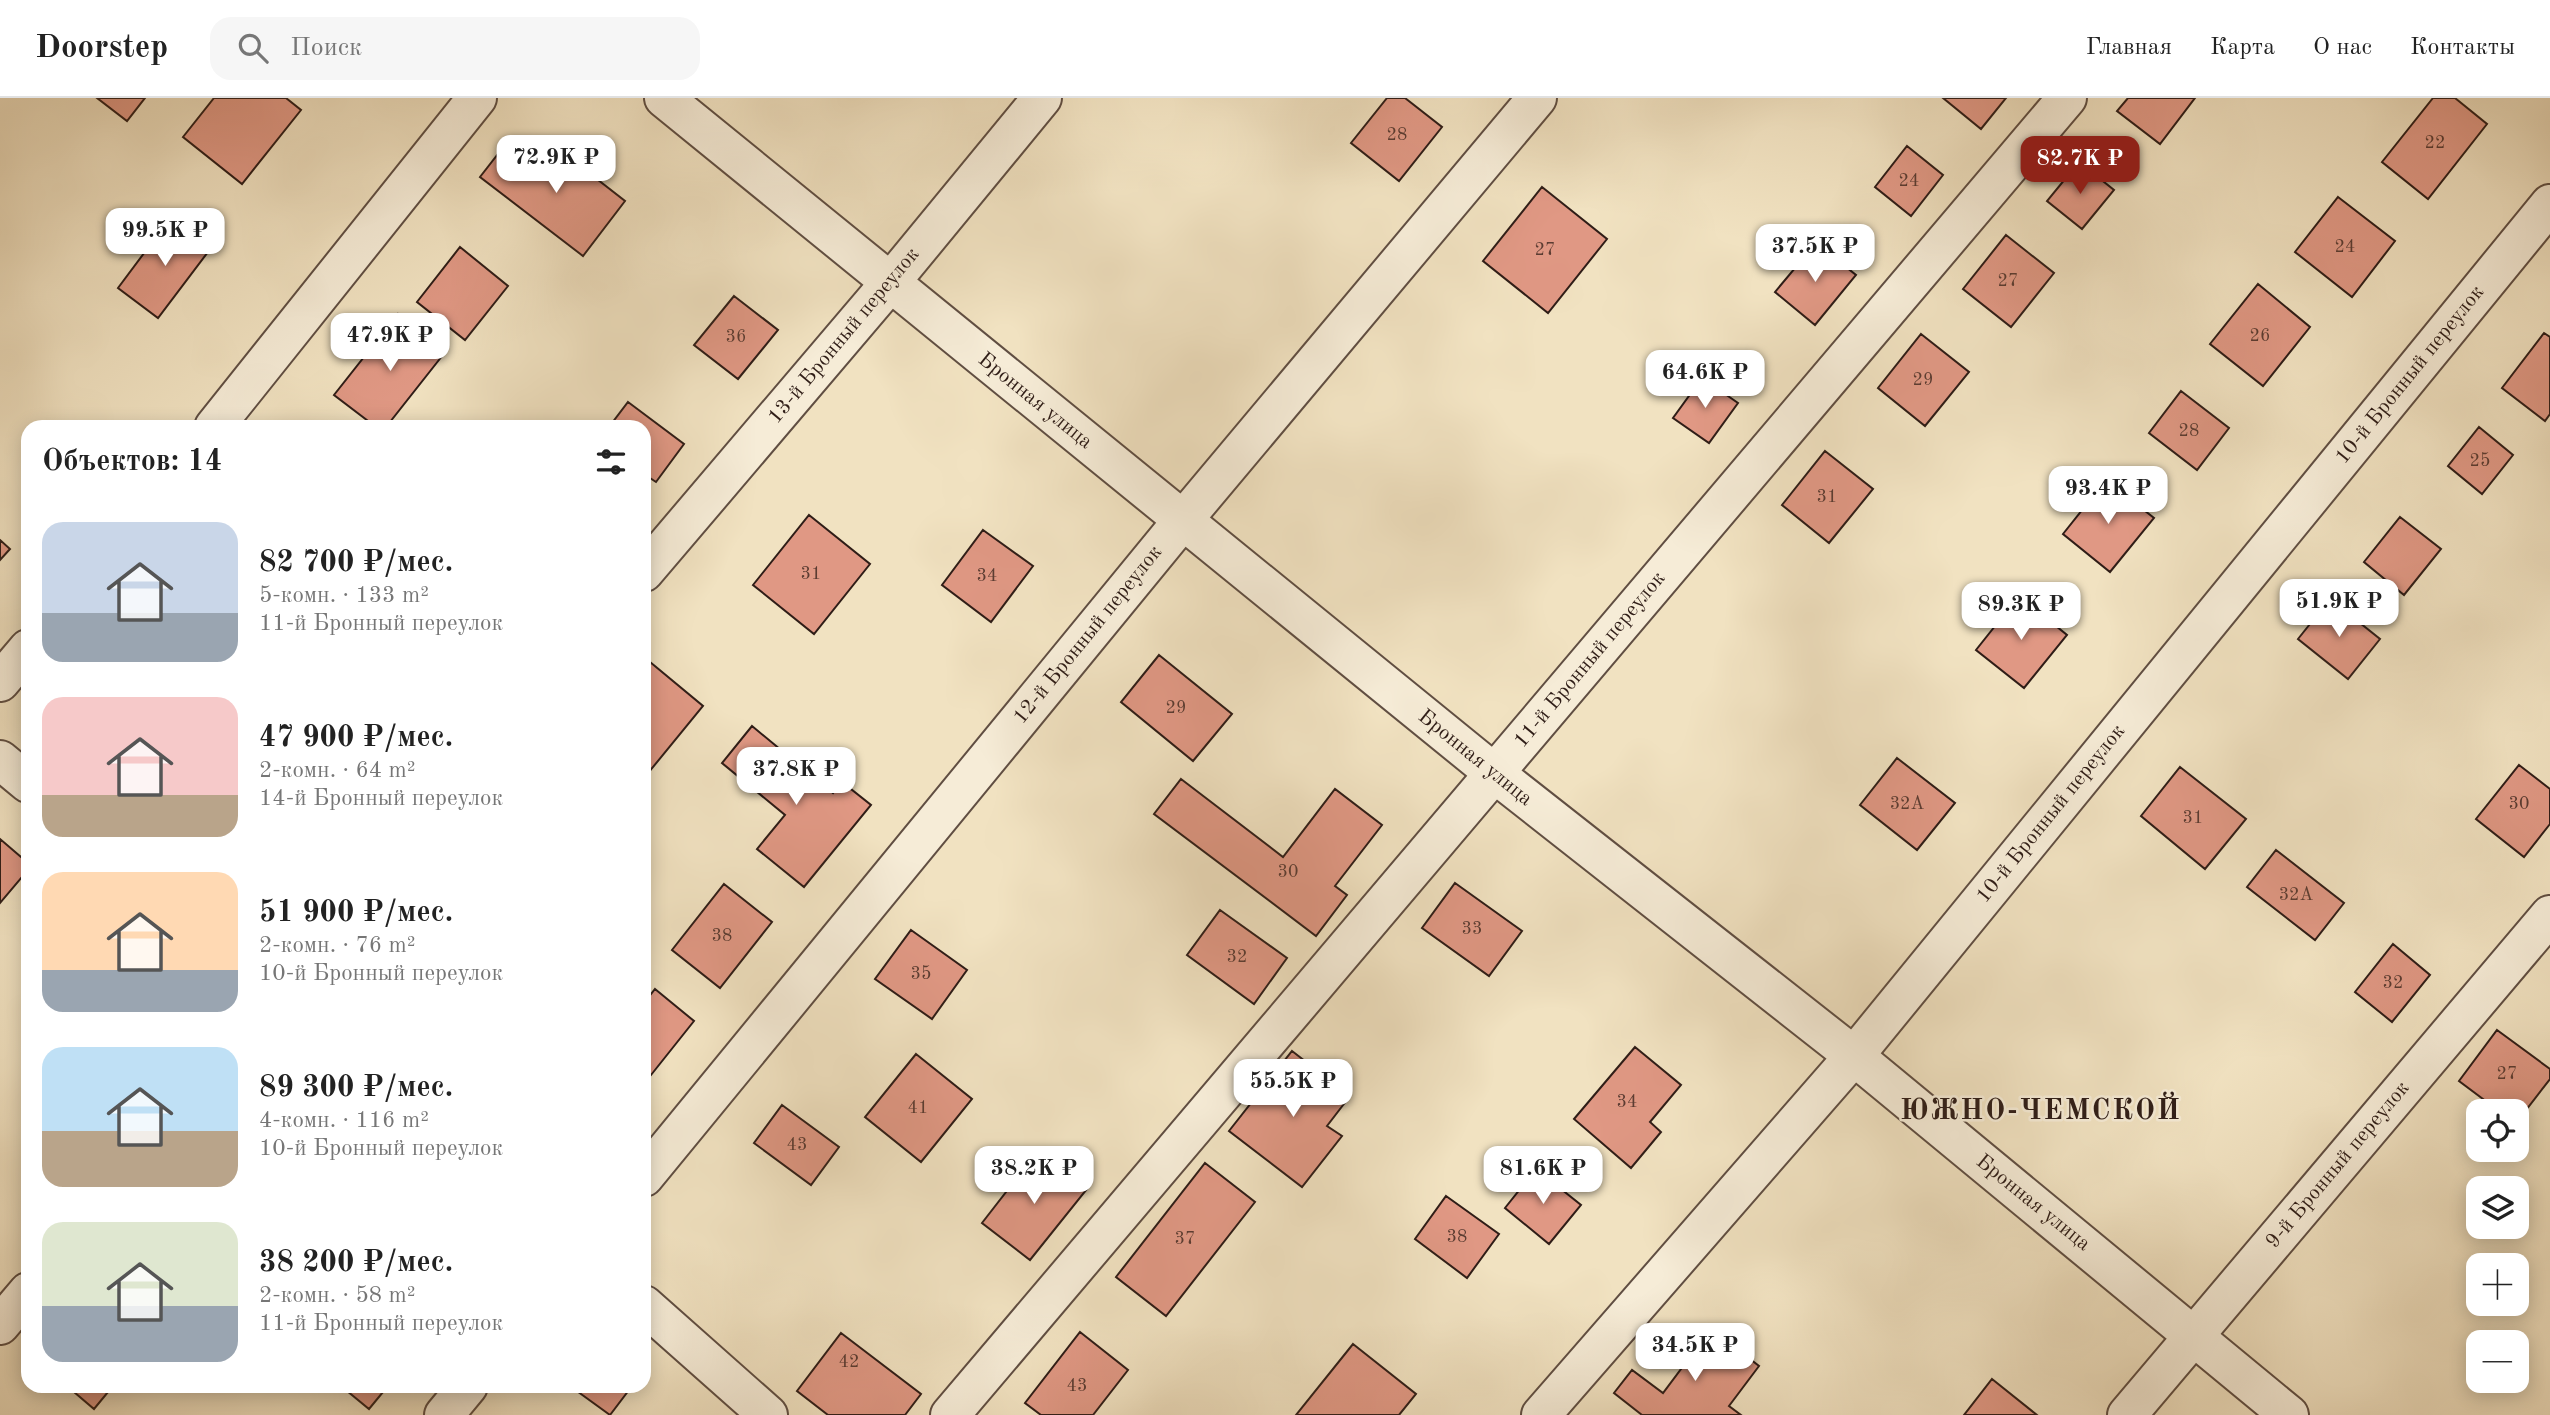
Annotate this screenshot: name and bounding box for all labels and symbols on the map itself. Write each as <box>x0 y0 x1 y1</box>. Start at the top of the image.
house number: 28 <box>1387 126 1407 144</box>
house number: 22 <box>2425 134 2445 152</box>
pin: 72.9K ₽ <box>491 136 621 195</box>
pin: 82.7K ₽ <box>2015 136 2145 196</box>
house number: 24 <box>1899 172 1919 190</box>
pin: 99.5K ₽ <box>100 208 230 268</box>
pin: 37.5K ₽ <box>1750 225 1880 284</box>
house number: 24 <box>2335 238 2355 256</box>
house number: 27 <box>1535 241 1555 259</box>
street label: 13-й Бронный переулок <box>764 244 924 428</box>
house number: 27 <box>1998 272 2018 290</box>
street label: 10-й Бронный переулок <box>2332 281 2489 468</box>
pin: 47.9K ₽ <box>325 314 455 373</box>
house number: 26 <box>2250 327 2270 345</box>
house number: 36 <box>726 328 746 346</box>
street label: Бронная улица <box>974 349 1096 453</box>
pin: 64.6K ₽ <box>1640 350 1770 410</box>
house number: 29 <box>1913 371 1933 389</box>
house number: 28 <box>2179 422 2199 440</box>
house number: 25 <box>2470 452 2490 470</box>
pin: 93.4K ₽ <box>2043 466 2173 526</box>
house number: 31 <box>1817 488 1837 506</box>
street label: 12-й Бронный переулок <box>1010 541 1167 728</box>
house number: 31 <box>801 565 821 583</box>
house number: 34 <box>977 567 997 585</box>
street label: 11-й Бронный переулок <box>1510 568 1670 752</box>
pin: 51.9K ₽ <box>2274 580 2404 639</box>
pin: 89.3K ₽ <box>1956 582 2086 642</box>
house number: 29 <box>1166 699 1186 717</box>
street label: Бронная улица <box>1414 706 1536 810</box>
street label: 10-й Бронный переулок <box>1973 720 2130 907</box>
pin: 37.8K ₽ <box>731 748 861 807</box>
house number: 32А <box>1890 795 1925 813</box>
house number: 30 <box>2509 795 2529 813</box>
house number: 31 <box>2183 809 2203 827</box>
house number: 30 <box>1278 863 1298 881</box>
house number: 32А <box>2279 886 2314 904</box>
house number: 33 <box>1462 920 1482 938</box>
house number: 38 <box>712 927 732 945</box>
house number: 32 <box>1227 948 1247 966</box>
house number: 35 <box>911 965 931 983</box>
house number: 32 <box>2383 974 2403 992</box>
pin: 55.5K ₽ <box>1228 1060 1358 1119</box>
house number: 27 <box>2497 1065 2517 1083</box>
street label: 9-й Бронный переулок <box>2262 1077 2414 1252</box>
district label: ЮЖНО-ЧЕМСКОЙ <box>1900 1091 2182 1126</box>
house number: 34 <box>1617 1093 1637 1111</box>
house number: 41 <box>908 1099 928 1117</box>
house number: 43 <box>787 1136 807 1154</box>
pin: 38.2K ₽ <box>969 1146 1099 1206</box>
pin: 81.6K ₽ <box>1478 1146 1608 1206</box>
street label: Бронная улица <box>1972 1151 2094 1255</box>
house number: 38 <box>1447 1228 1467 1246</box>
house number: 37 <box>1175 1230 1195 1248</box>
pin: 34.5K ₽ <box>1630 1324 1760 1383</box>
house number: 42 <box>839 1353 859 1371</box>
house number: 43 <box>1067 1377 1087 1395</box>

